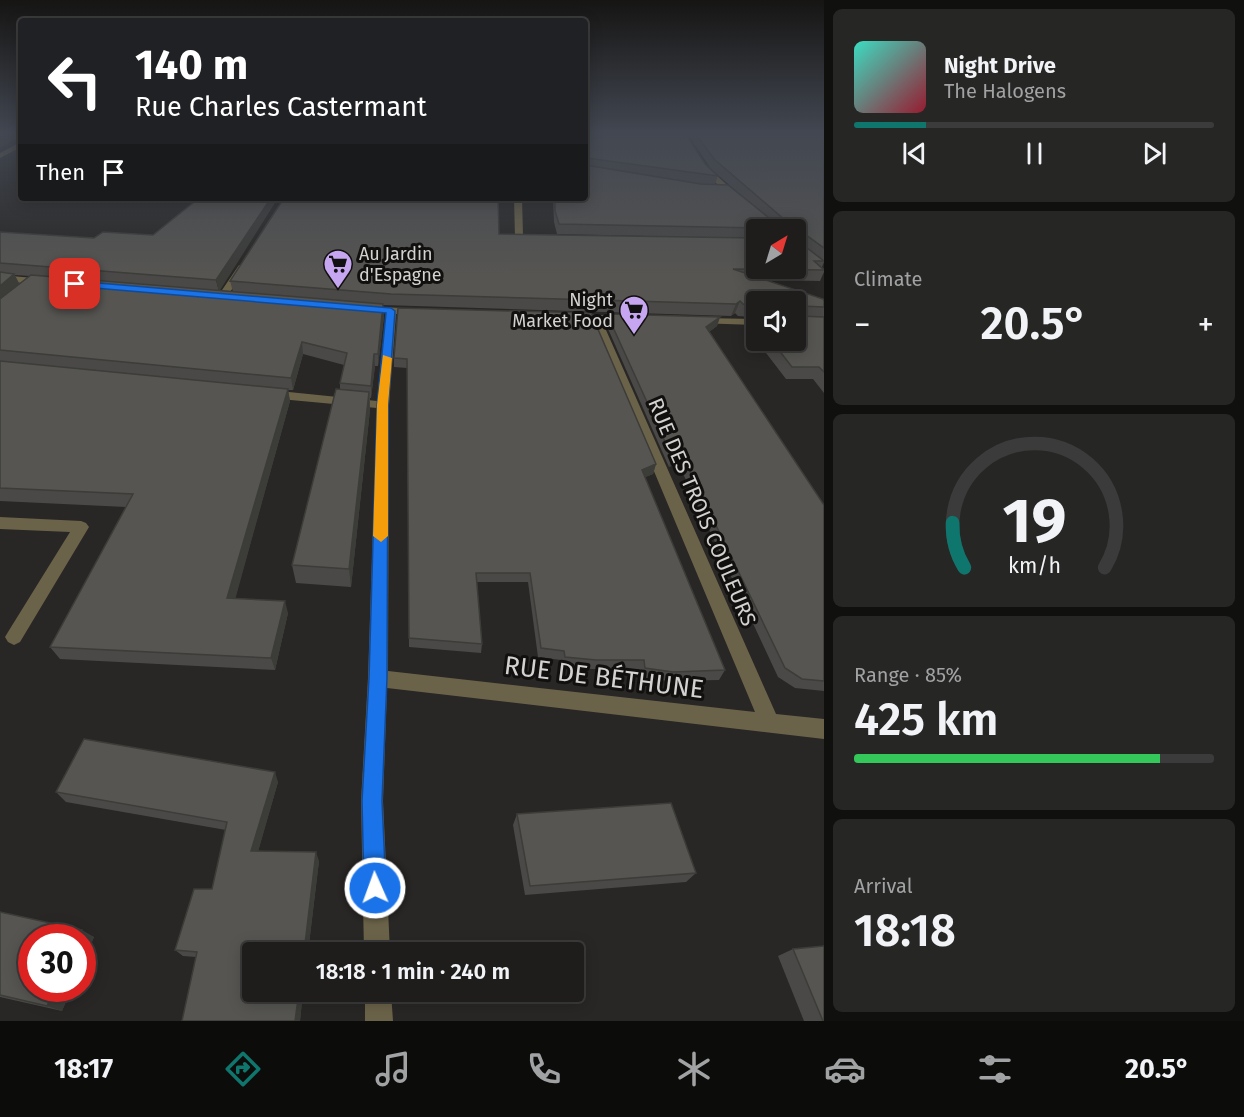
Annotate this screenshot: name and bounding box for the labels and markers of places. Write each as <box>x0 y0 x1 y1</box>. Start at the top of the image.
place label: Au Jardin d'Espagne <box>359 243 442 286</box>
supermarket icon: Au Jardin d'Espagne <box>322 248 354 290</box>
pin <box>49 258 100 309</box>
place label: Night Market Food <box>512 289 613 332</box>
supermarket icon: Night Market Food <box>618 294 650 336</box>

